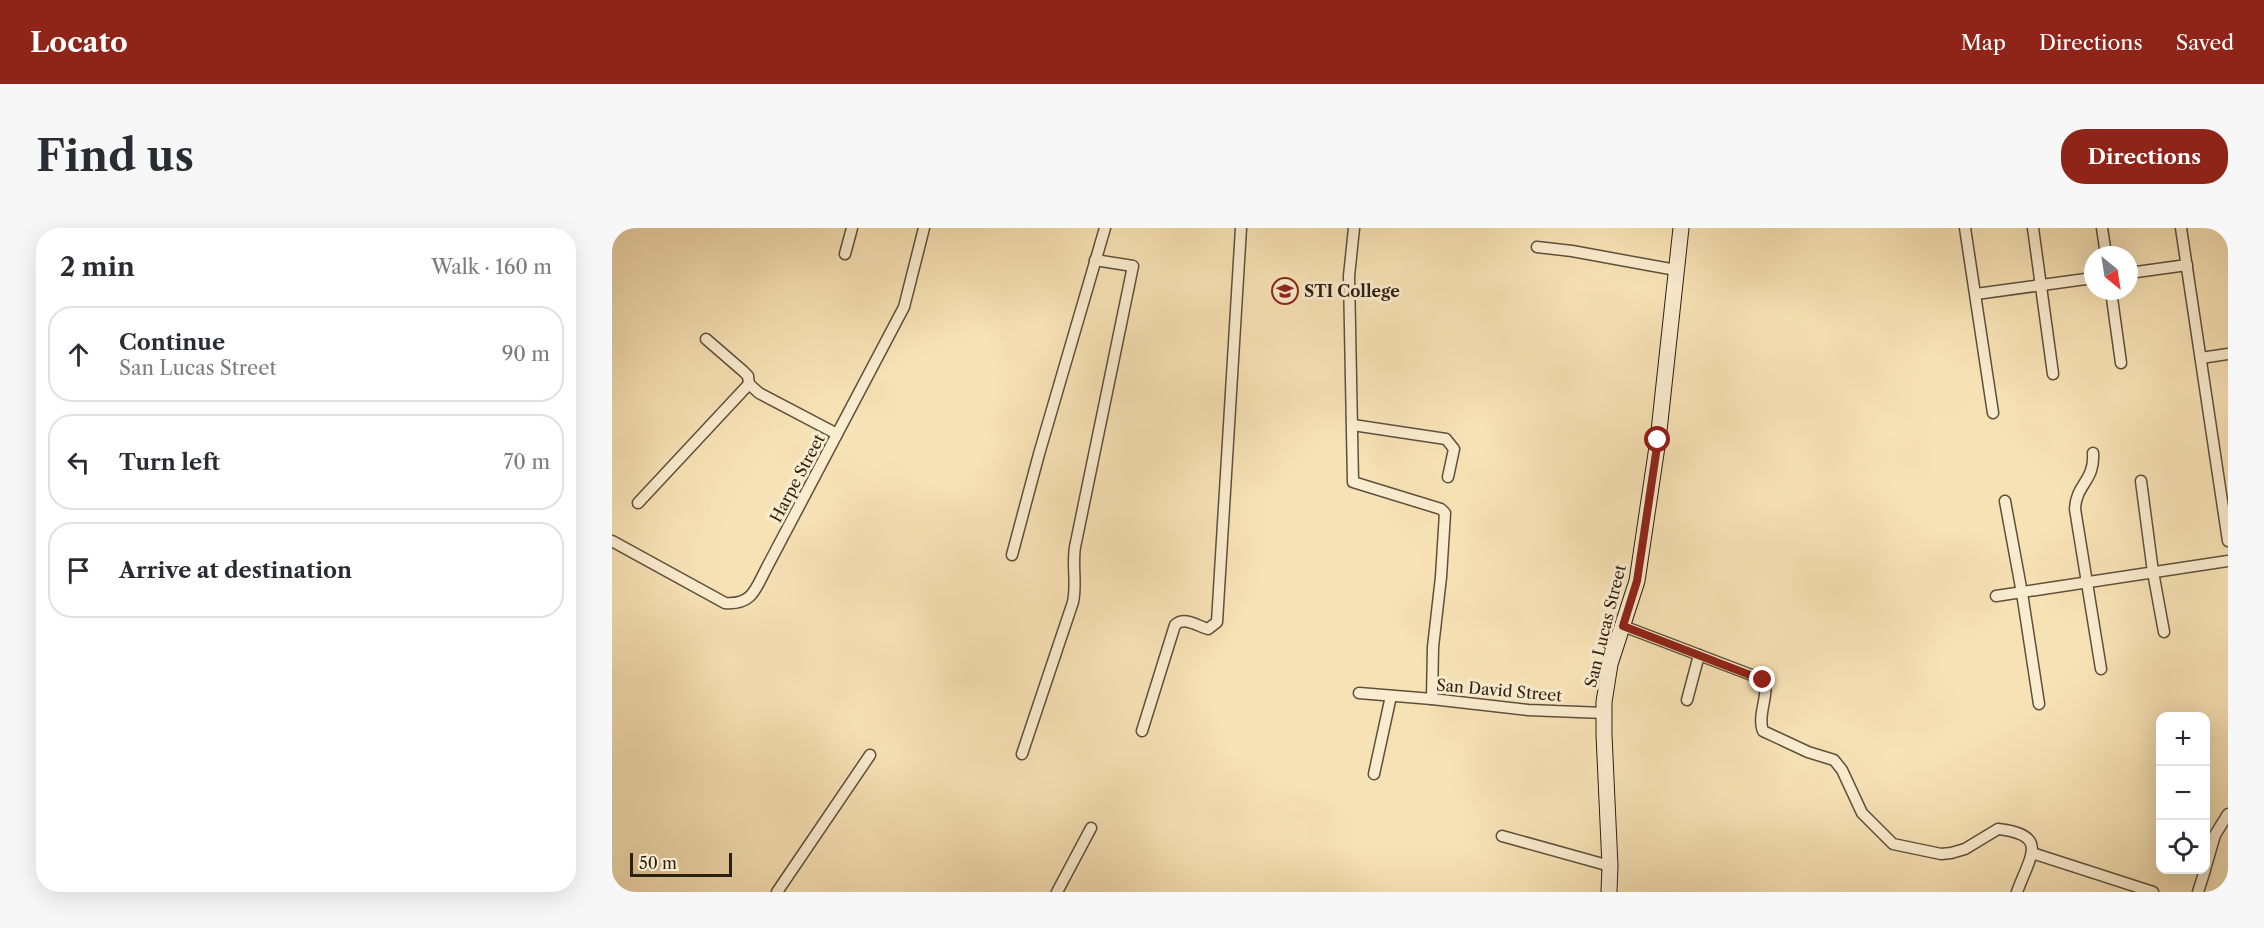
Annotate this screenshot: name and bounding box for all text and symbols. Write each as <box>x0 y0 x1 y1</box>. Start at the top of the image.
text: Locato <box>30 25 128 59</box>
text: Map <box>1961 30 2006 55</box>
text: Directions <box>2039 30 2143 55</box>
text: Saved <box>2176 30 2234 55</box>
button: Directions <box>2061 129 2228 184</box>
text: Find us <box>36 130 194 182</box>
north arrow <box>2084 246 2138 300</box>
text: 2 min <box>60 251 135 283</box>
text: Walk · 160 m <box>431 255 552 279</box>
school or university icon: STI College <box>1270 276 1300 306</box>
place label: STI College <box>1304 281 1400 301</box>
text: Continue <box>119 329 225 356</box>
icon: ahead <box>62 338 95 371</box>
text: 90 m <box>502 342 550 366</box>
text: San Lucas Street <box>119 356 276 380</box>
route start <box>1644 426 1670 452</box>
street label: Harpe Street <box>765 430 829 526</box>
icon: left <box>62 446 95 479</box>
text: Turn left <box>119 449 220 476</box>
text: 70 m <box>504 450 550 474</box>
icon: arrive <box>62 554 95 587</box>
text: Arrive at destination <box>119 557 352 584</box>
street label: San Lucas Street <box>1580 562 1630 690</box>
route end <box>1749 666 1775 692</box>
street label: San David Street <box>1435 675 1563 705</box>
map controls <box>2156 712 2210 874</box>
button: + <box>2156 712 2210 766</box>
button: − <box>2156 766 2210 820</box>
button: locate <box>2156 820 2210 874</box>
scale bar <box>630 850 732 878</box>
text: 50 m <box>639 853 677 873</box>

